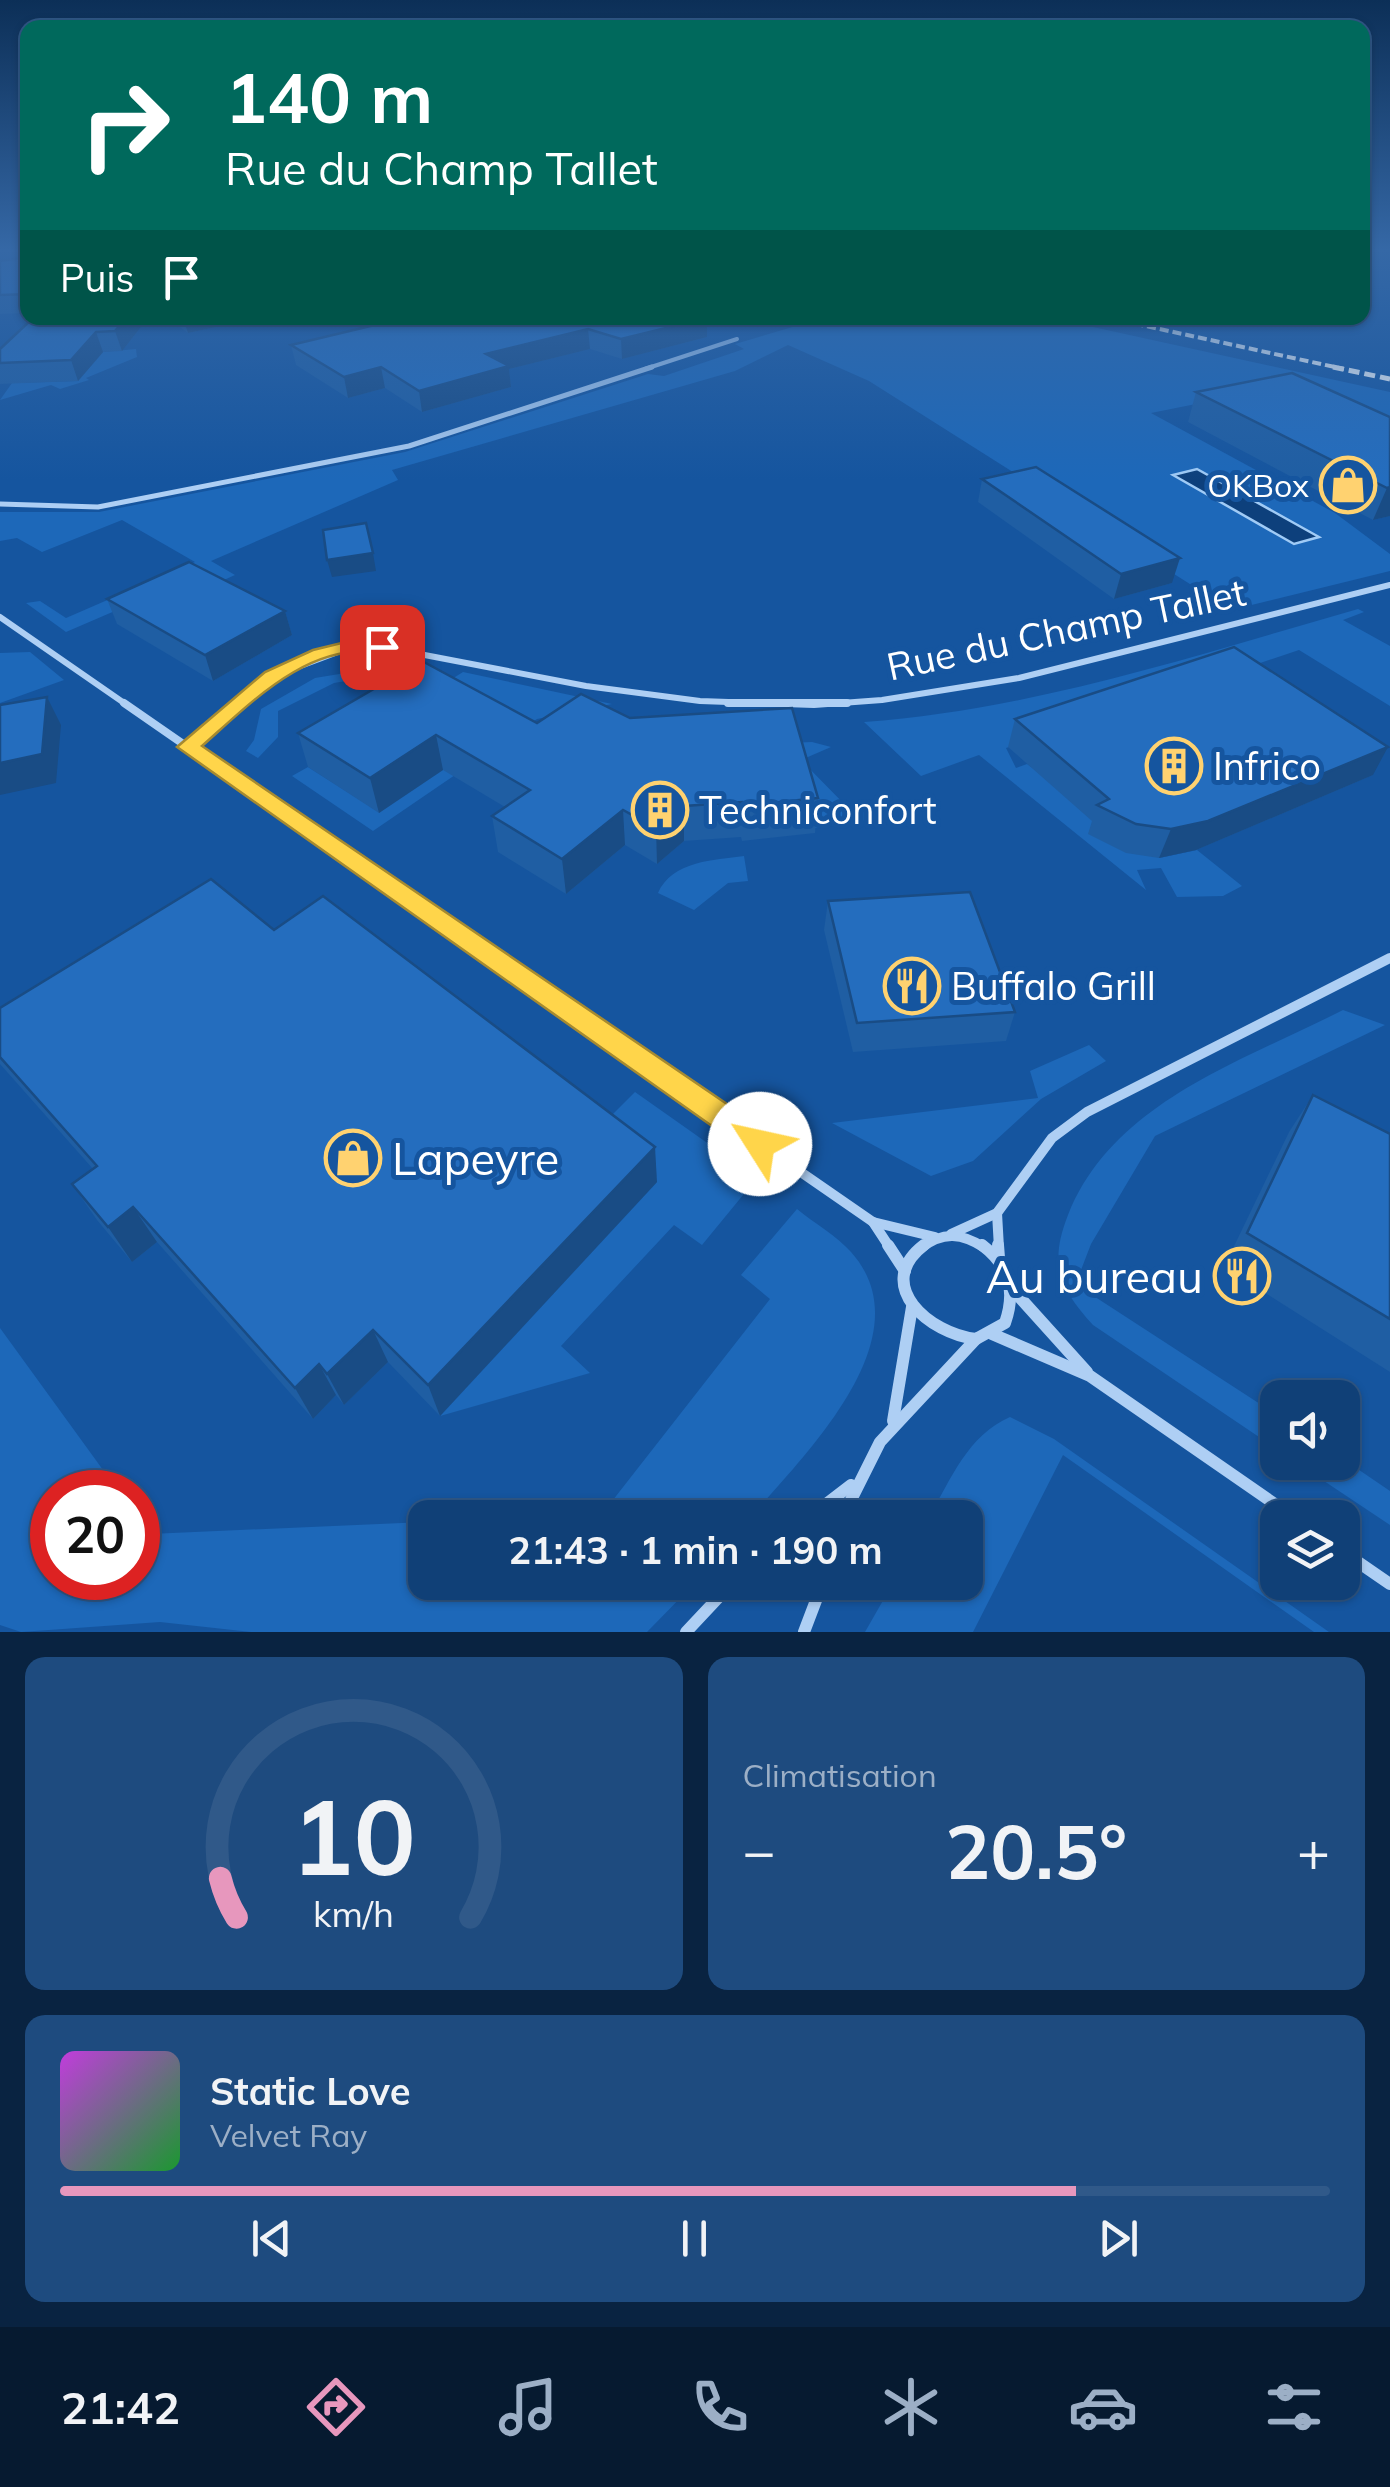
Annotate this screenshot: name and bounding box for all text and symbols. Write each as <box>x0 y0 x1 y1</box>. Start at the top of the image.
text: 140 m <box>225 53 433 141</box>
icon: right <box>60 60 190 190</box>
text: Rue du Champ Tallet <box>225 140 658 196</box>
icon: arrive <box>154 250 209 305</box>
text: Puis <box>60 254 134 302</box>
shop icon: OKBox <box>1318 455 1378 515</box>
place label: OKBox <box>1207 465 1309 505</box>
street label: Rue du Champ Tallet <box>882 568 1250 690</box>
pin <box>340 605 425 690</box>
icon: arrive <box>355 620 410 675</box>
building icon: Infrico <box>1144 736 1204 796</box>
place label: Infrico <box>1213 742 1321 790</box>
building icon: Techniconfort <box>630 780 690 840</box>
place label: Techniconfort <box>699 786 937 834</box>
restaurant icon: Buffalo Grill <box>882 956 942 1016</box>
place label: Buffalo Grill <box>951 962 1156 1010</box>
position arrow <box>708 1092 812 1196</box>
shop icon: Lapeyre <box>323 1128 383 1188</box>
place label: Lapeyre <box>392 1130 559 1186</box>
restaurant icon: Au bureau <box>1212 1246 1272 1306</box>
place label: Au bureau <box>986 1248 1203 1304</box>
map controls <box>1260 1380 1360 1600</box>
button: sound <box>1260 1380 1360 1480</box>
speed limit sign: 20 <box>30 1470 160 1600</box>
button: layers <box>1260 1500 1360 1600</box>
text: 21:43 · 1 min · 190 m <box>508 1526 883 1574</box>
text: Climatisation <box>743 1755 937 1795</box>
text: 10 <box>291 1770 416 1901</box>
text: 20.5° <box>945 1804 1127 1898</box>
text: − <box>743 1816 776 1885</box>
text: + <box>1297 1816 1330 1885</box>
text: km/h <box>313 1891 394 1936</box>
text: Static Love <box>210 2067 411 2115</box>
text: Velvet Ray <box>210 2115 367 2155</box>
icon: previous <box>244 2211 299 2266</box>
icon: pause <box>667 2211 722 2266</box>
icon: next <box>1091 2211 1146 2266</box>
icon: directions <box>301 2372 371 2442</box>
icon: music <box>493 2372 563 2442</box>
icon: phone <box>685 2372 755 2442</box>
icon: climate <box>876 2372 946 2442</box>
icon: car <box>1068 2372 1138 2442</box>
icon: filters <box>1259 2372 1329 2442</box>
text: 21:42 <box>61 2379 180 2435</box>

